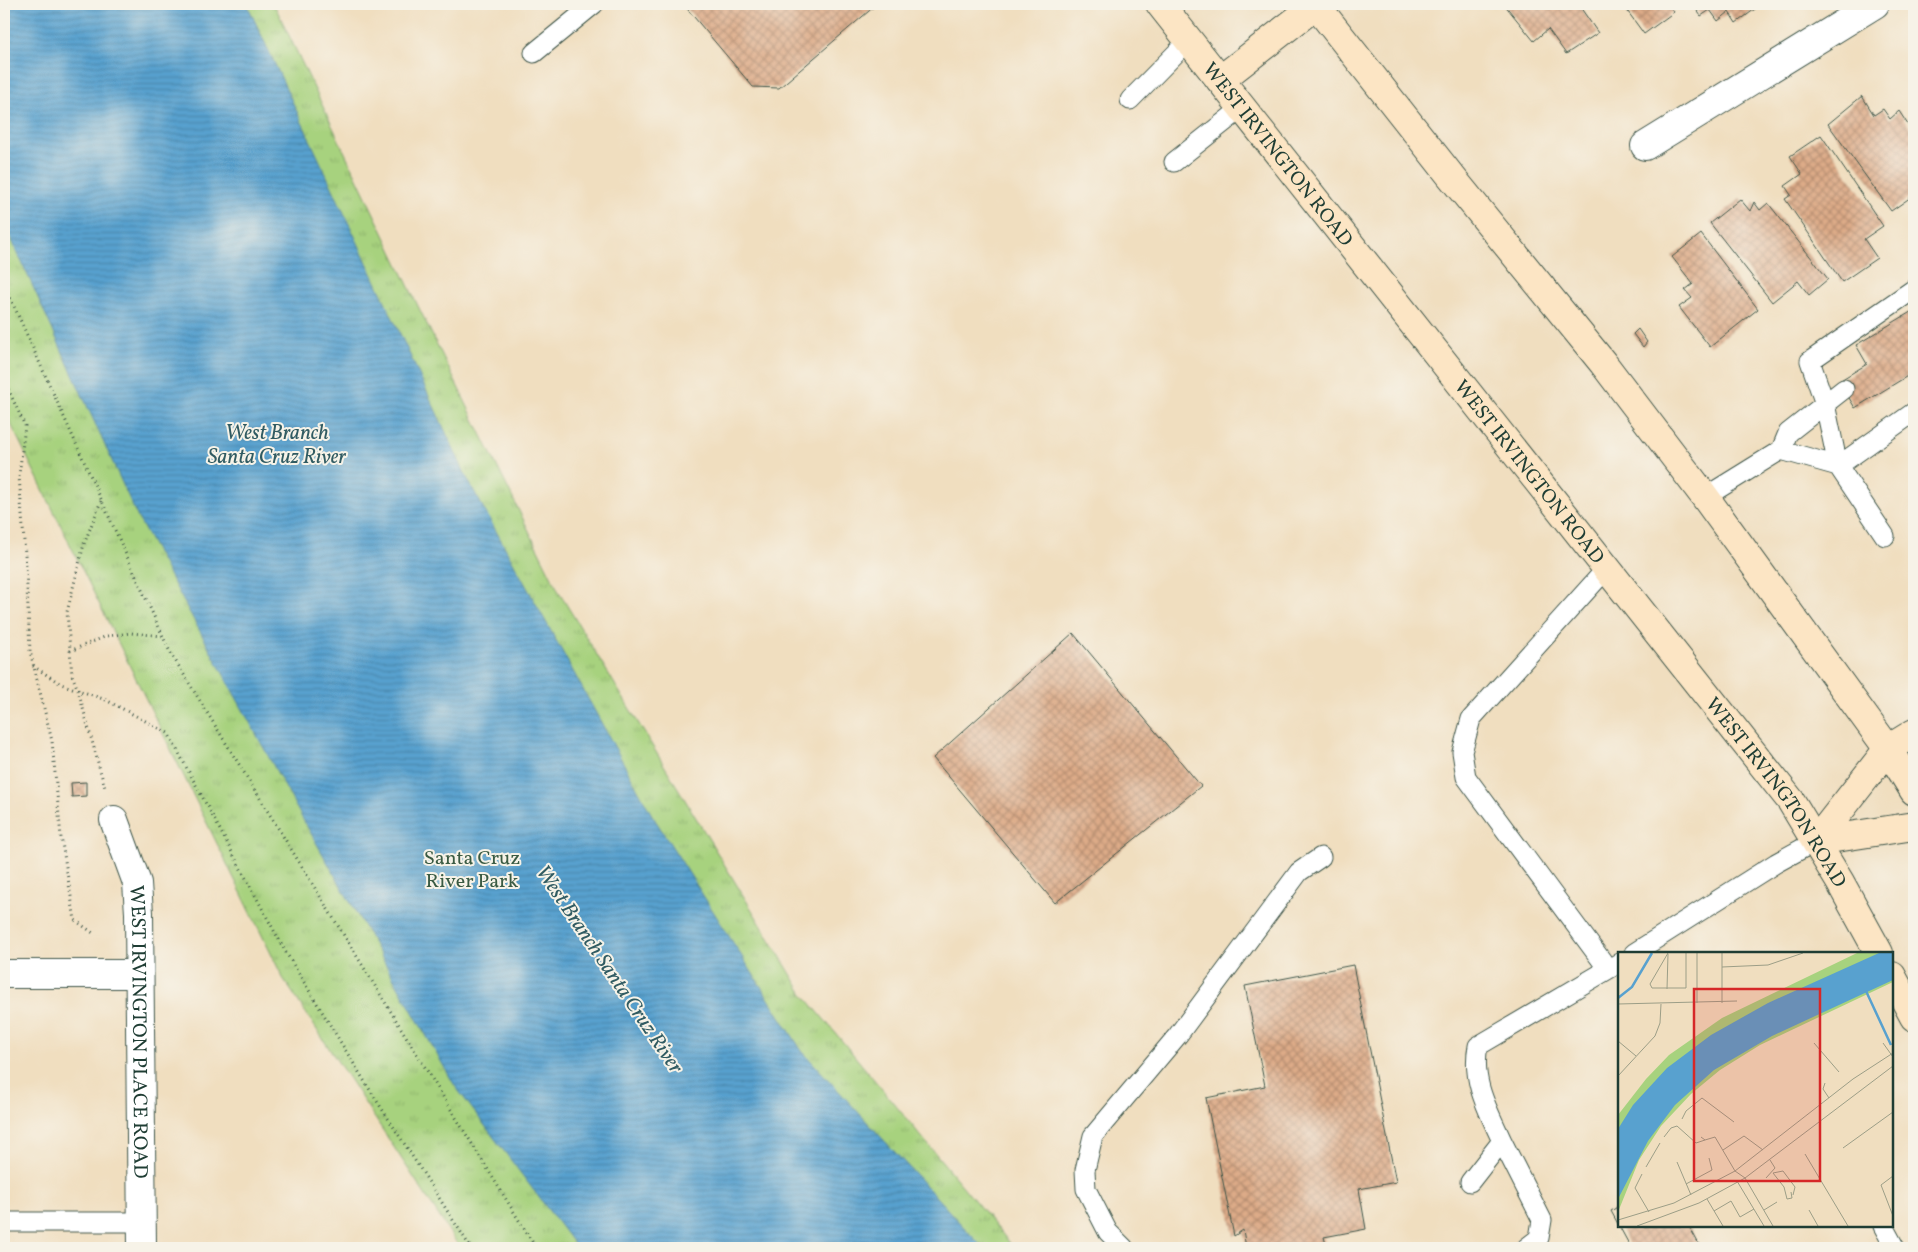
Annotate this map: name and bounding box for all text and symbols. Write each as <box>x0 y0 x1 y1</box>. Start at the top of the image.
street label: WEST IRVINGTON ROAD <box>1195 57 1359 253</box>
street label: WEST IRVINGTON ROAD <box>1447 374 1610 571</box>
water label: West Branch Santa Cruz River <box>208 419 346 472</box>
street label: WEST IRVINGTON ROAD <box>1698 692 1852 893</box>
park label: Santa Cruz River Park <box>424 845 520 896</box>
water label: West Branch Santa Cruz River <box>528 860 690 1080</box>
street label: WEST IRVINGTON PLACE ROAD <box>121 884 153 1179</box>
inset map <box>1618 952 1893 1227</box>

